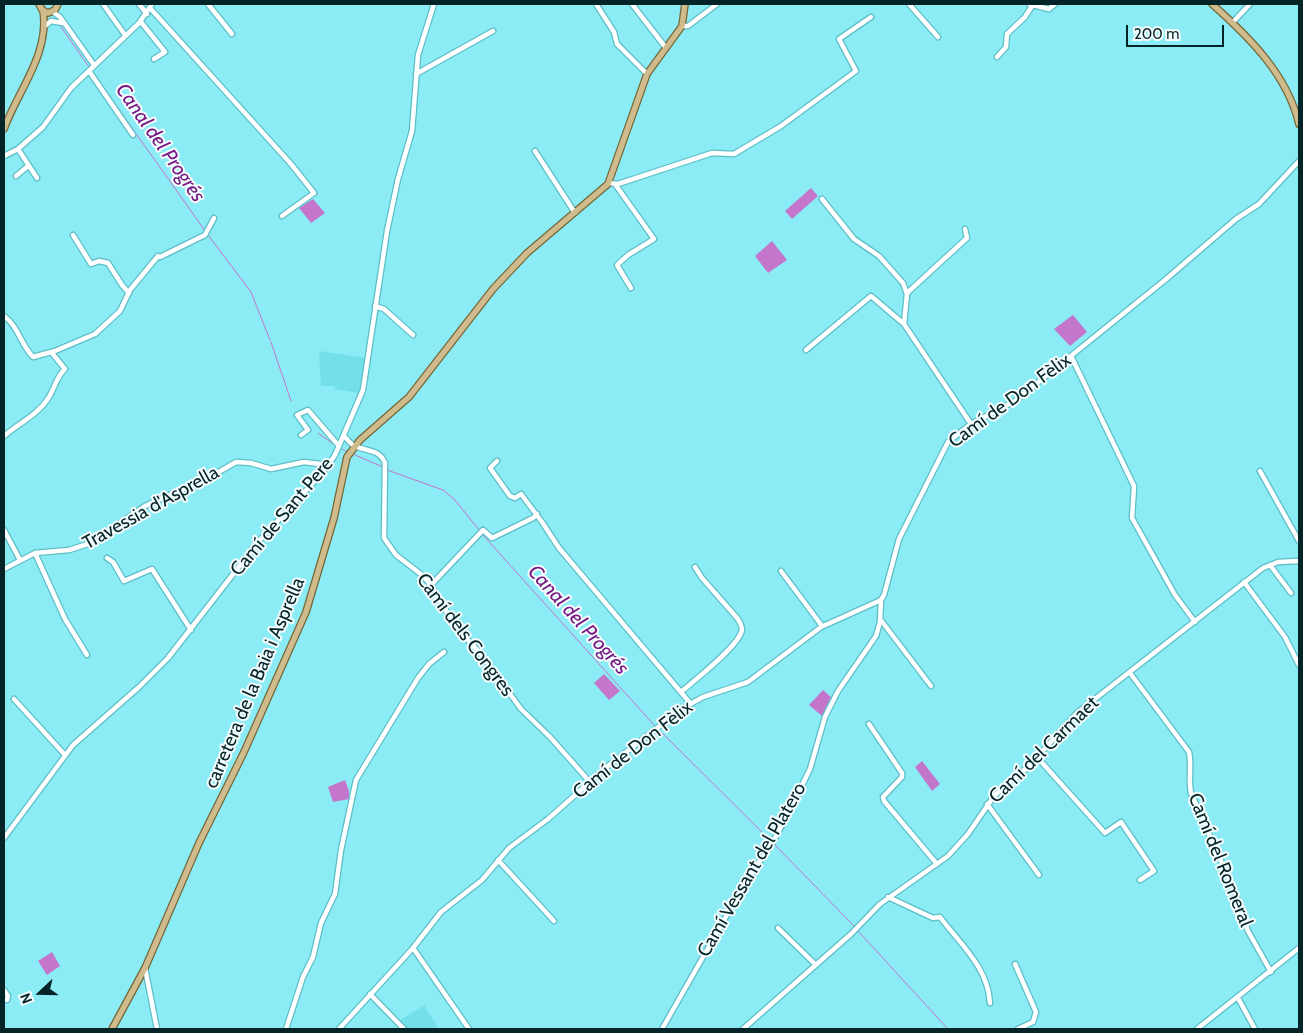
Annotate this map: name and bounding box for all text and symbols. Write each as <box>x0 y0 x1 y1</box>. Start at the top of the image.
scale bar <box>1128 15 1226 47</box>
text: 200 m <box>1134 25 1179 43</box>
water label: Canal del Progrés <box>110 79 210 207</box>
street label: Camí de Don Fèlix <box>944 349 1076 453</box>
street label: Camí de Sant Pere <box>226 453 338 581</box>
street label: Travessia d'Asprella <box>79 461 223 555</box>
water label: Canal del Progrés <box>523 560 633 680</box>
street label: Camí dels Congres <box>411 569 519 701</box>
street label: carretera de la Baia i Asprella <box>200 574 310 792</box>
street label: Camí del Carmaet <box>984 692 1104 808</box>
street label: Camí de Don Fèlix <box>569 696 697 804</box>
street label: Camí Vessant del Platero <box>693 779 811 961</box>
street label: Camí del Romeral <box>1183 790 1257 930</box>
north arrow <box>15 968 65 1018</box>
text: N <box>16 991 36 1006</box>

